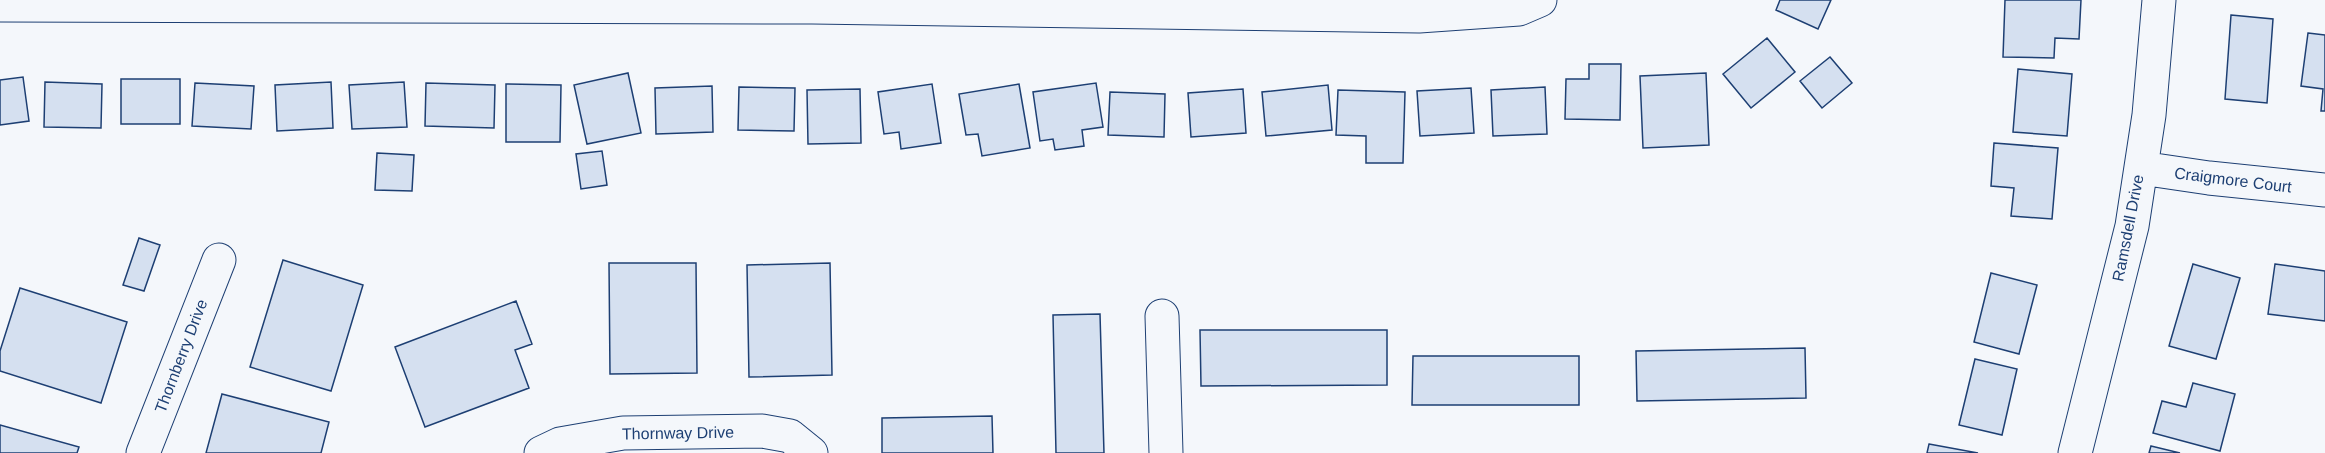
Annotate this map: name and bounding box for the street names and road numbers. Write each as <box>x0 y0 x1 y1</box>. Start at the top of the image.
street label: Craigmore Court <box>2173 164 2293 196</box>
street label: Ramsdell Drive <box>2109 173 2147 283</box>
street label: Thornberry Drive <box>152 297 210 415</box>
street label: Thornway Drive <box>622 424 734 442</box>

